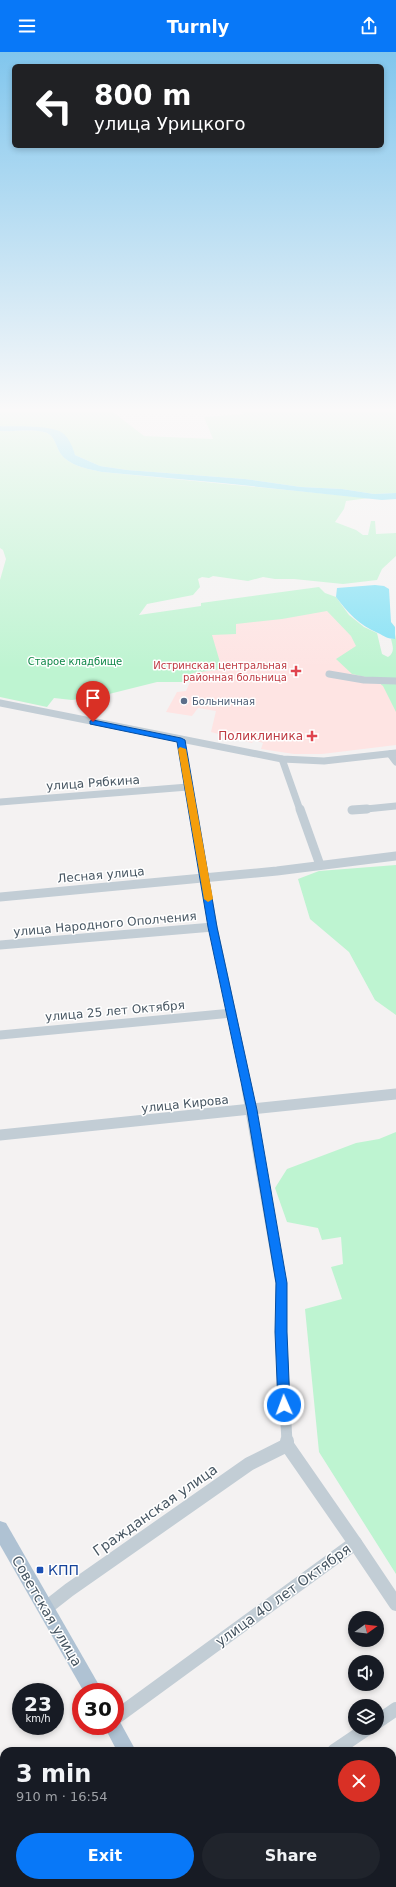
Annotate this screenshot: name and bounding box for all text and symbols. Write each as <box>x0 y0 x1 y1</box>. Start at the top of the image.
icon: menu <box>16 15 38 37</box>
icon: share <box>358 15 380 37</box>
text: Turnly <box>167 16 229 37</box>
text: 800 m <box>94 79 191 112</box>
icon: left <box>28 80 80 132</box>
text: улица Урицкого <box>94 113 246 134</box>
park label: Старое кладбище <box>28 656 122 667</box>
place label: Истринская центральная районная больница <box>153 660 287 683</box>
marker: Истринская центральная районная больница <box>290 665 302 677</box>
pin <box>76 681 110 722</box>
icon: arrive <box>82 687 104 709</box>
marker: Больничная <box>179 696 189 706</box>
place label: Больничная <box>192 696 255 707</box>
place label: Поликлиника <box>218 729 303 743</box>
marker: Поликлиника <box>306 730 318 742</box>
street label: улица Рябкина <box>46 773 140 793</box>
street label: Лесная улица <box>57 864 145 886</box>
street label: улица Народного Ополчения <box>13 909 197 939</box>
street label: улица 25 лет Октября <box>45 998 185 1024</box>
street label: улица Кирова <box>141 1092 229 1116</box>
position arrow <box>263 1384 305 1426</box>
street label: Гражданская улица <box>90 1461 220 1559</box>
street label: улица 40 лет Октября <box>212 1541 354 1649</box>
street label: Советская улица <box>9 1553 85 1669</box>
place label: КПП <box>48 1562 79 1578</box>
marker: КПП <box>35 1565 45 1575</box>
north arrow <box>348 1611 384 1647</box>
map controls <box>348 1611 384 1735</box>
button: sound <box>348 1655 384 1691</box>
speed limit sign: 30 <box>72 1683 124 1735</box>
text: 23 <box>24 1692 52 1716</box>
button: layers <box>348 1699 384 1735</box>
text: km/h <box>25 1713 51 1724</box>
text: 3 min <box>16 1760 91 1788</box>
button: close <box>338 1760 380 1802</box>
text: 910 m · 16:54 <box>16 1789 107 1804</box>
button: Exit <box>16 1833 194 1879</box>
button: Share <box>202 1833 380 1879</box>

